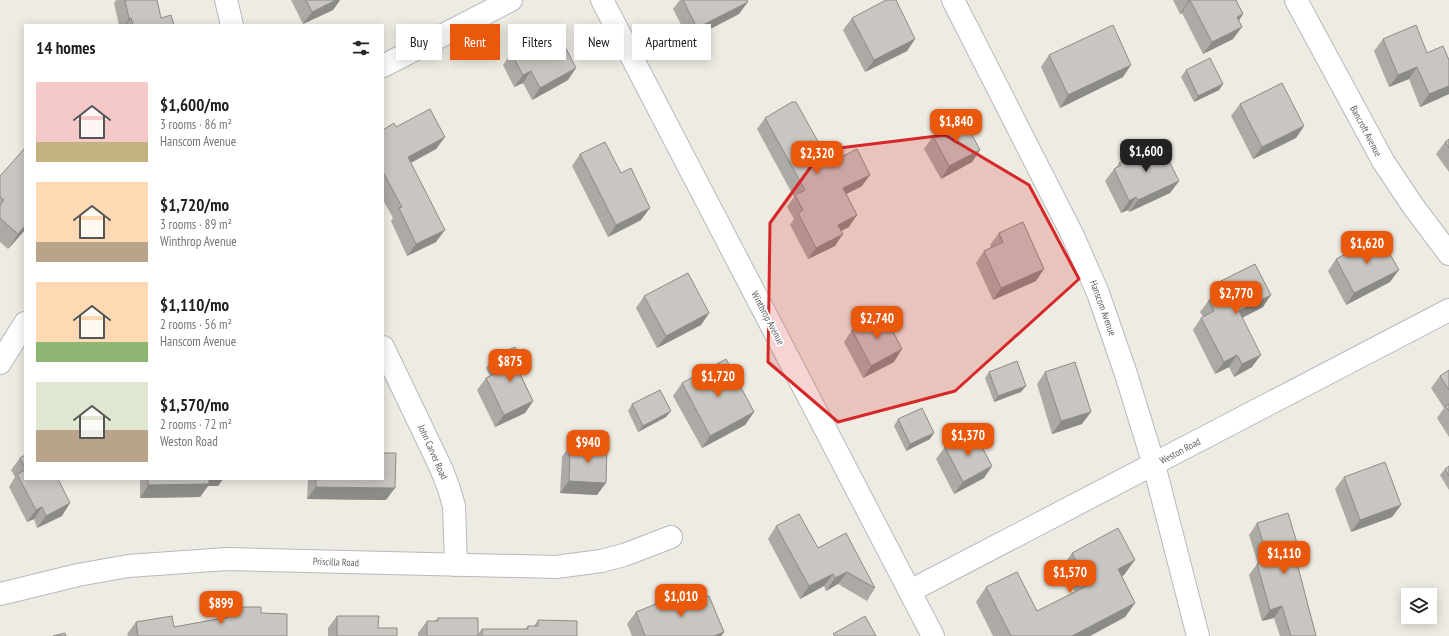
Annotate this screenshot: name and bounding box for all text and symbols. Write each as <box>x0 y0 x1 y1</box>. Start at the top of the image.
chip: Buy <box>396 24 442 60</box>
chip: Rent <box>450 24 500 60</box>
chip: Filters <box>508 24 566 60</box>
chip: New <box>574 24 624 60</box>
chip: Apartment <box>632 24 711 60</box>
text: 14 homes <box>36 37 95 59</box>
icon: filters <box>350 37 372 59</box>
text: $1,600/mo <box>160 94 229 116</box>
icon: home <box>68 98 116 146</box>
street label: Bancroft Avenue <box>1347 103 1385 159</box>
pin: $1,840 <box>923 109 989 143</box>
text: $1,840 <box>939 113 973 130</box>
text: 3 rooms · 86 m² <box>160 116 232 133</box>
text: Hanscom Avenue <box>160 133 236 150</box>
pin: $1,600 <box>1113 139 1179 173</box>
pin: $2,320 <box>784 141 850 175</box>
text: $1,600 <box>1129 143 1163 160</box>
text: $2,320 <box>800 145 834 162</box>
text: $1,720/mo <box>160 194 229 216</box>
icon: home <box>68 198 116 246</box>
text: 3 rooms · 89 m² <box>160 216 232 233</box>
pin: $1,620 <box>1334 231 1400 265</box>
text: Winthrop Avenue <box>160 233 237 250</box>
text: $1,620 <box>1350 235 1384 252</box>
street label: Hanscom Avenue <box>1087 278 1119 338</box>
pin: $2,770 <box>1203 281 1269 315</box>
text: $2,770 <box>1219 285 1253 302</box>
street label: Winthrop Avenue <box>748 289 788 347</box>
text: $1,110/mo <box>160 294 229 316</box>
icon: home <box>68 298 116 346</box>
pin: $2,740 <box>844 306 910 340</box>
text: $2,740 <box>860 310 894 327</box>
text: 2 rooms · 56 m² <box>160 316 232 333</box>
text: Hanscom Avenue <box>160 333 236 350</box>
pin: $875 <box>486 349 534 383</box>
text: $875 <box>498 353 522 370</box>
pin: $1,720 <box>685 364 751 398</box>
text: $1,720 <box>701 368 735 385</box>
text: $1,570/mo <box>160 394 229 416</box>
icon: home <box>68 398 116 446</box>
text: 2 rooms · 72 m² <box>160 416 232 433</box>
street label: John Carver Road <box>415 422 451 481</box>
pin: $1,370 <box>935 423 1001 457</box>
text: $1,370 <box>951 427 985 444</box>
pin: $940 <box>564 430 612 464</box>
text: Weston Road <box>160 433 218 450</box>
text: $940 <box>576 434 600 451</box>
street label: Weston Road <box>1157 435 1203 467</box>
pin: $1,110 <box>1251 541 1317 575</box>
text: $1,110 <box>1267 545 1301 562</box>
street label: Priscilla Road <box>313 555 359 569</box>
pin: $1,570 <box>1037 560 1103 594</box>
text: $1,570 <box>1053 564 1087 581</box>
pin: $1,010 <box>648 584 714 618</box>
text: $1,010 <box>664 588 698 605</box>
map controls <box>1401 588 1437 624</box>
button: layers <box>1401 588 1437 624</box>
pin: $899 <box>197 591 245 625</box>
text: $899 <box>209 595 233 612</box>

